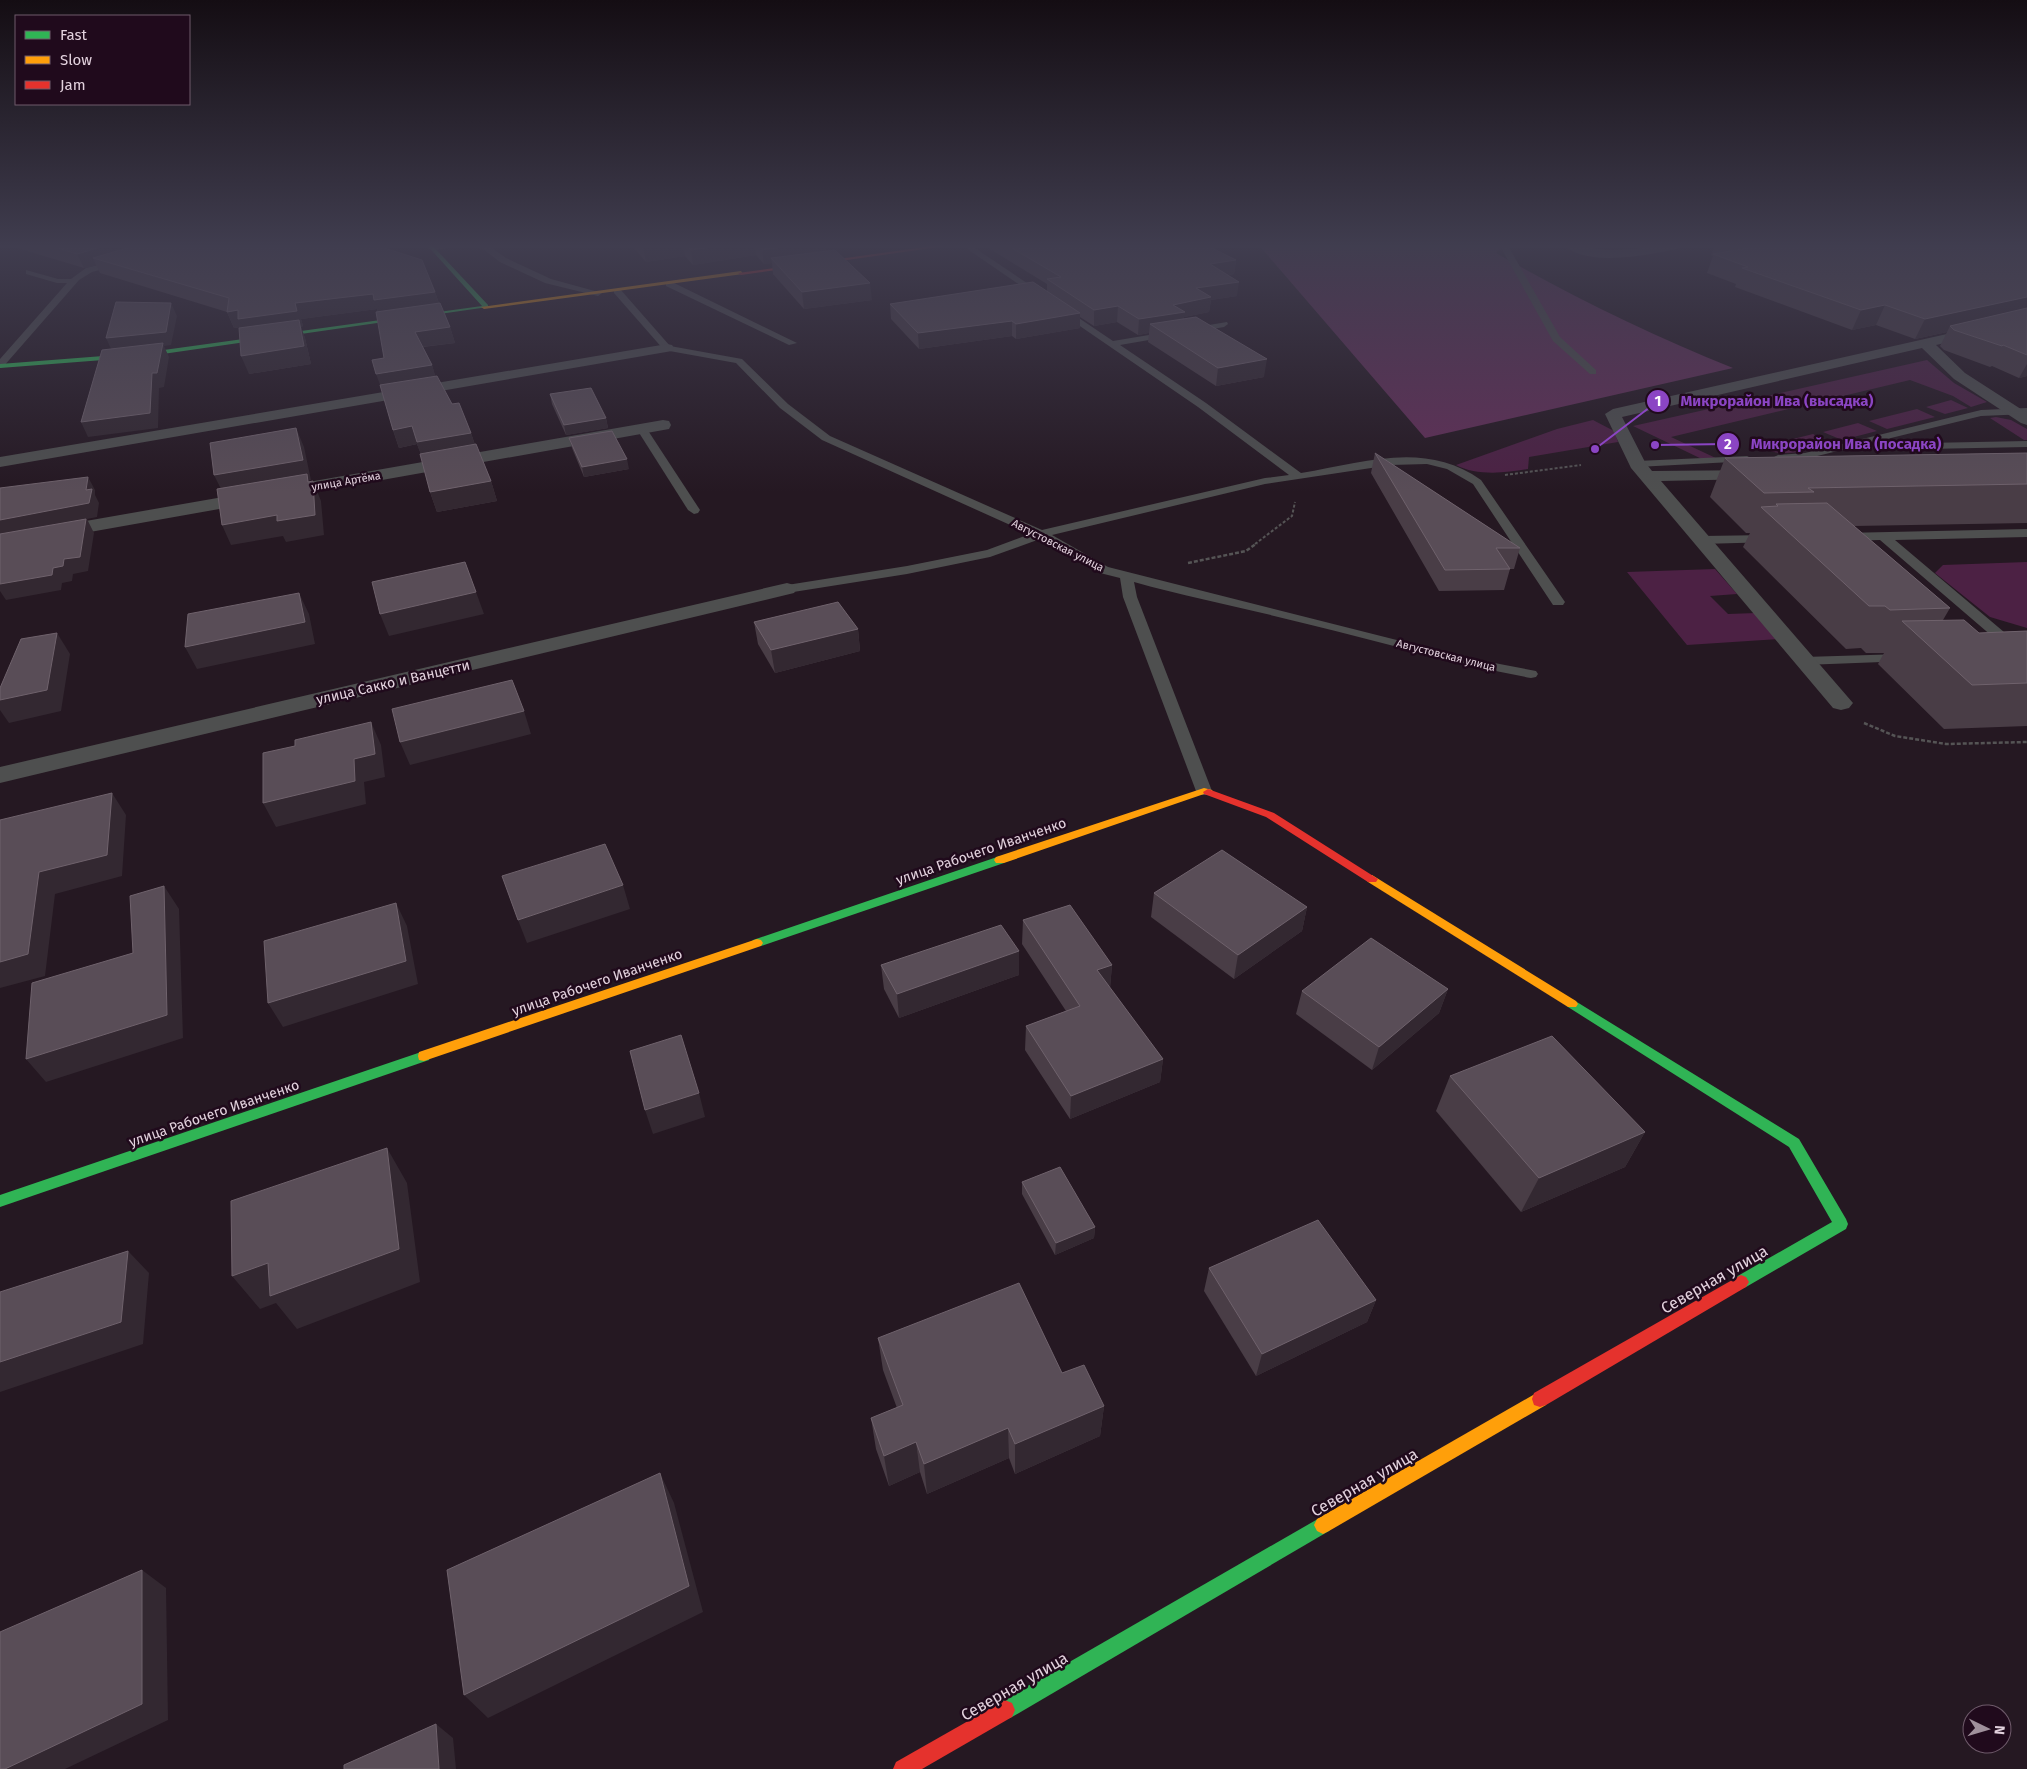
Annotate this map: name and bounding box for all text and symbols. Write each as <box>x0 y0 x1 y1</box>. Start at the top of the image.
legend <box>15 15 190 105</box>
text: Fast <box>60 26 87 44</box>
text: Slow <box>60 51 92 69</box>
text: Jam <box>60 76 86 94</box>
callout: Микрорайон Ива (высадка) <box>1646 386 1883 416</box>
text: 1 <box>1655 392 1661 410</box>
text: Микрорайон Ива (высадка) <box>1681 392 1874 410</box>
callout: Микрорайон Ива (посадка) <box>1715 429 1951 459</box>
text: 2 <box>1724 435 1732 453</box>
text: Микрорайон Ива (посадка) <box>1751 435 1941 453</box>
street label: улица Артёма <box>310 469 382 494</box>
street label: Августовская улица <box>1010 517 1106 574</box>
street label: Августовская улица <box>1395 637 1497 674</box>
street label: улица Сакко и Ванцетти <box>315 657 472 708</box>
street label: улица Рабочего Иванченко <box>894 814 1069 889</box>
street label: улица Рабочего Иванченко <box>510 945 685 1020</box>
street label: улица Рабочего Иванченко <box>127 1076 302 1151</box>
street label: Северная улица <box>1657 1241 1771 1318</box>
street label: Северная улица <box>1307 1444 1421 1521</box>
street label: Северная улица <box>957 1648 1071 1725</box>
north arrow <box>1962 1704 2012 1754</box>
text: N <box>1991 1725 2008 1735</box>

